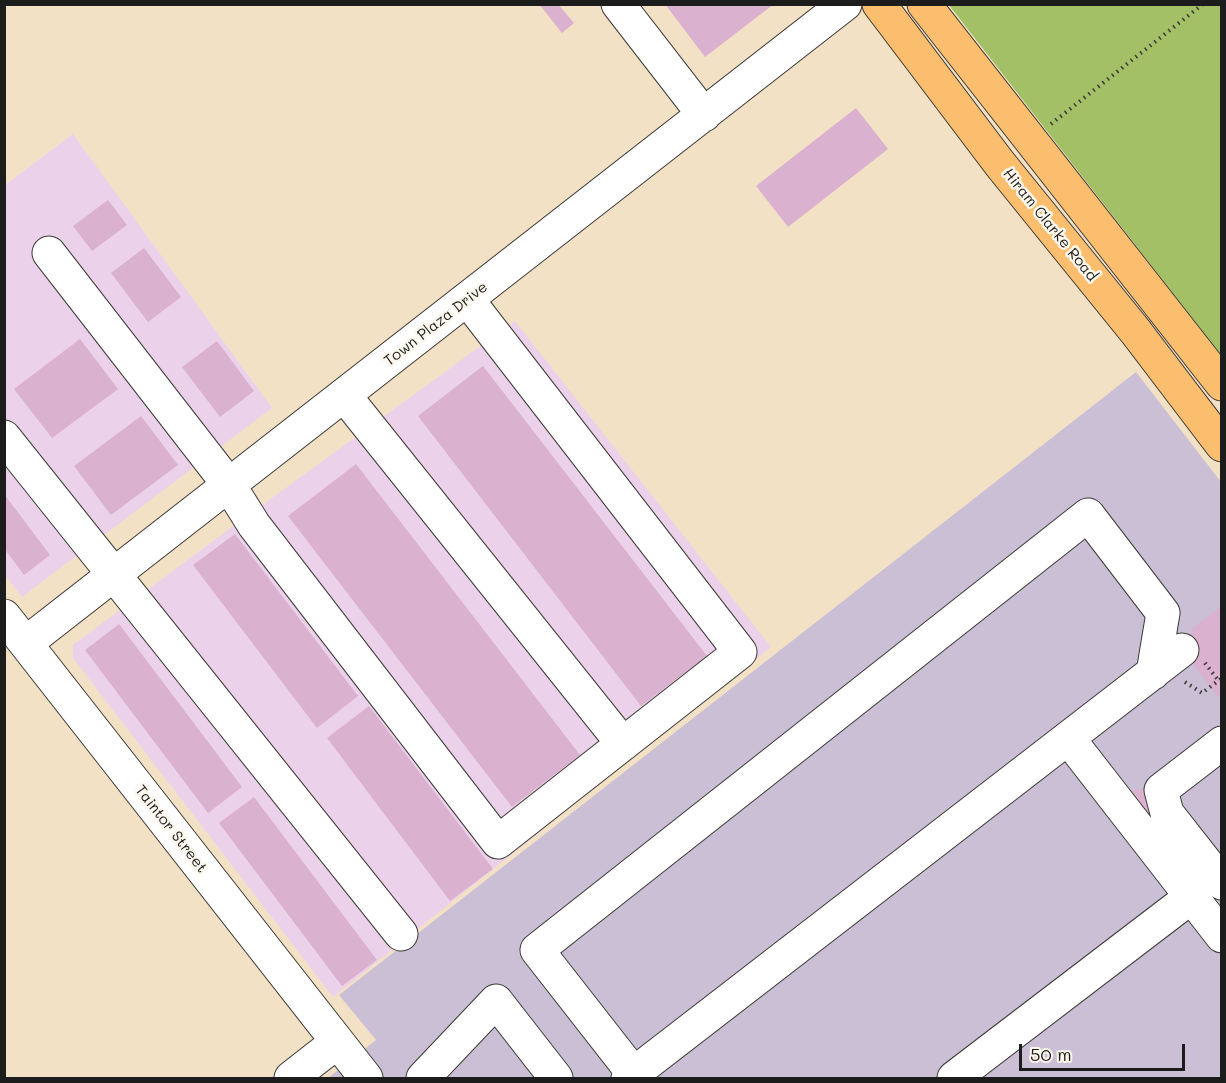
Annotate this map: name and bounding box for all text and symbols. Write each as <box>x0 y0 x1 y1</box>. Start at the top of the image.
street label: Hiram Clarke Road <box>999 165 1101 285</box>
street label: Town Plaza Drive <box>381 278 491 370</box>
street label: Taintor Street <box>131 782 211 876</box>
scale bar <box>1022 1032 1188 1070</box>
text: 50 m <box>1030 1042 1072 1066</box>

